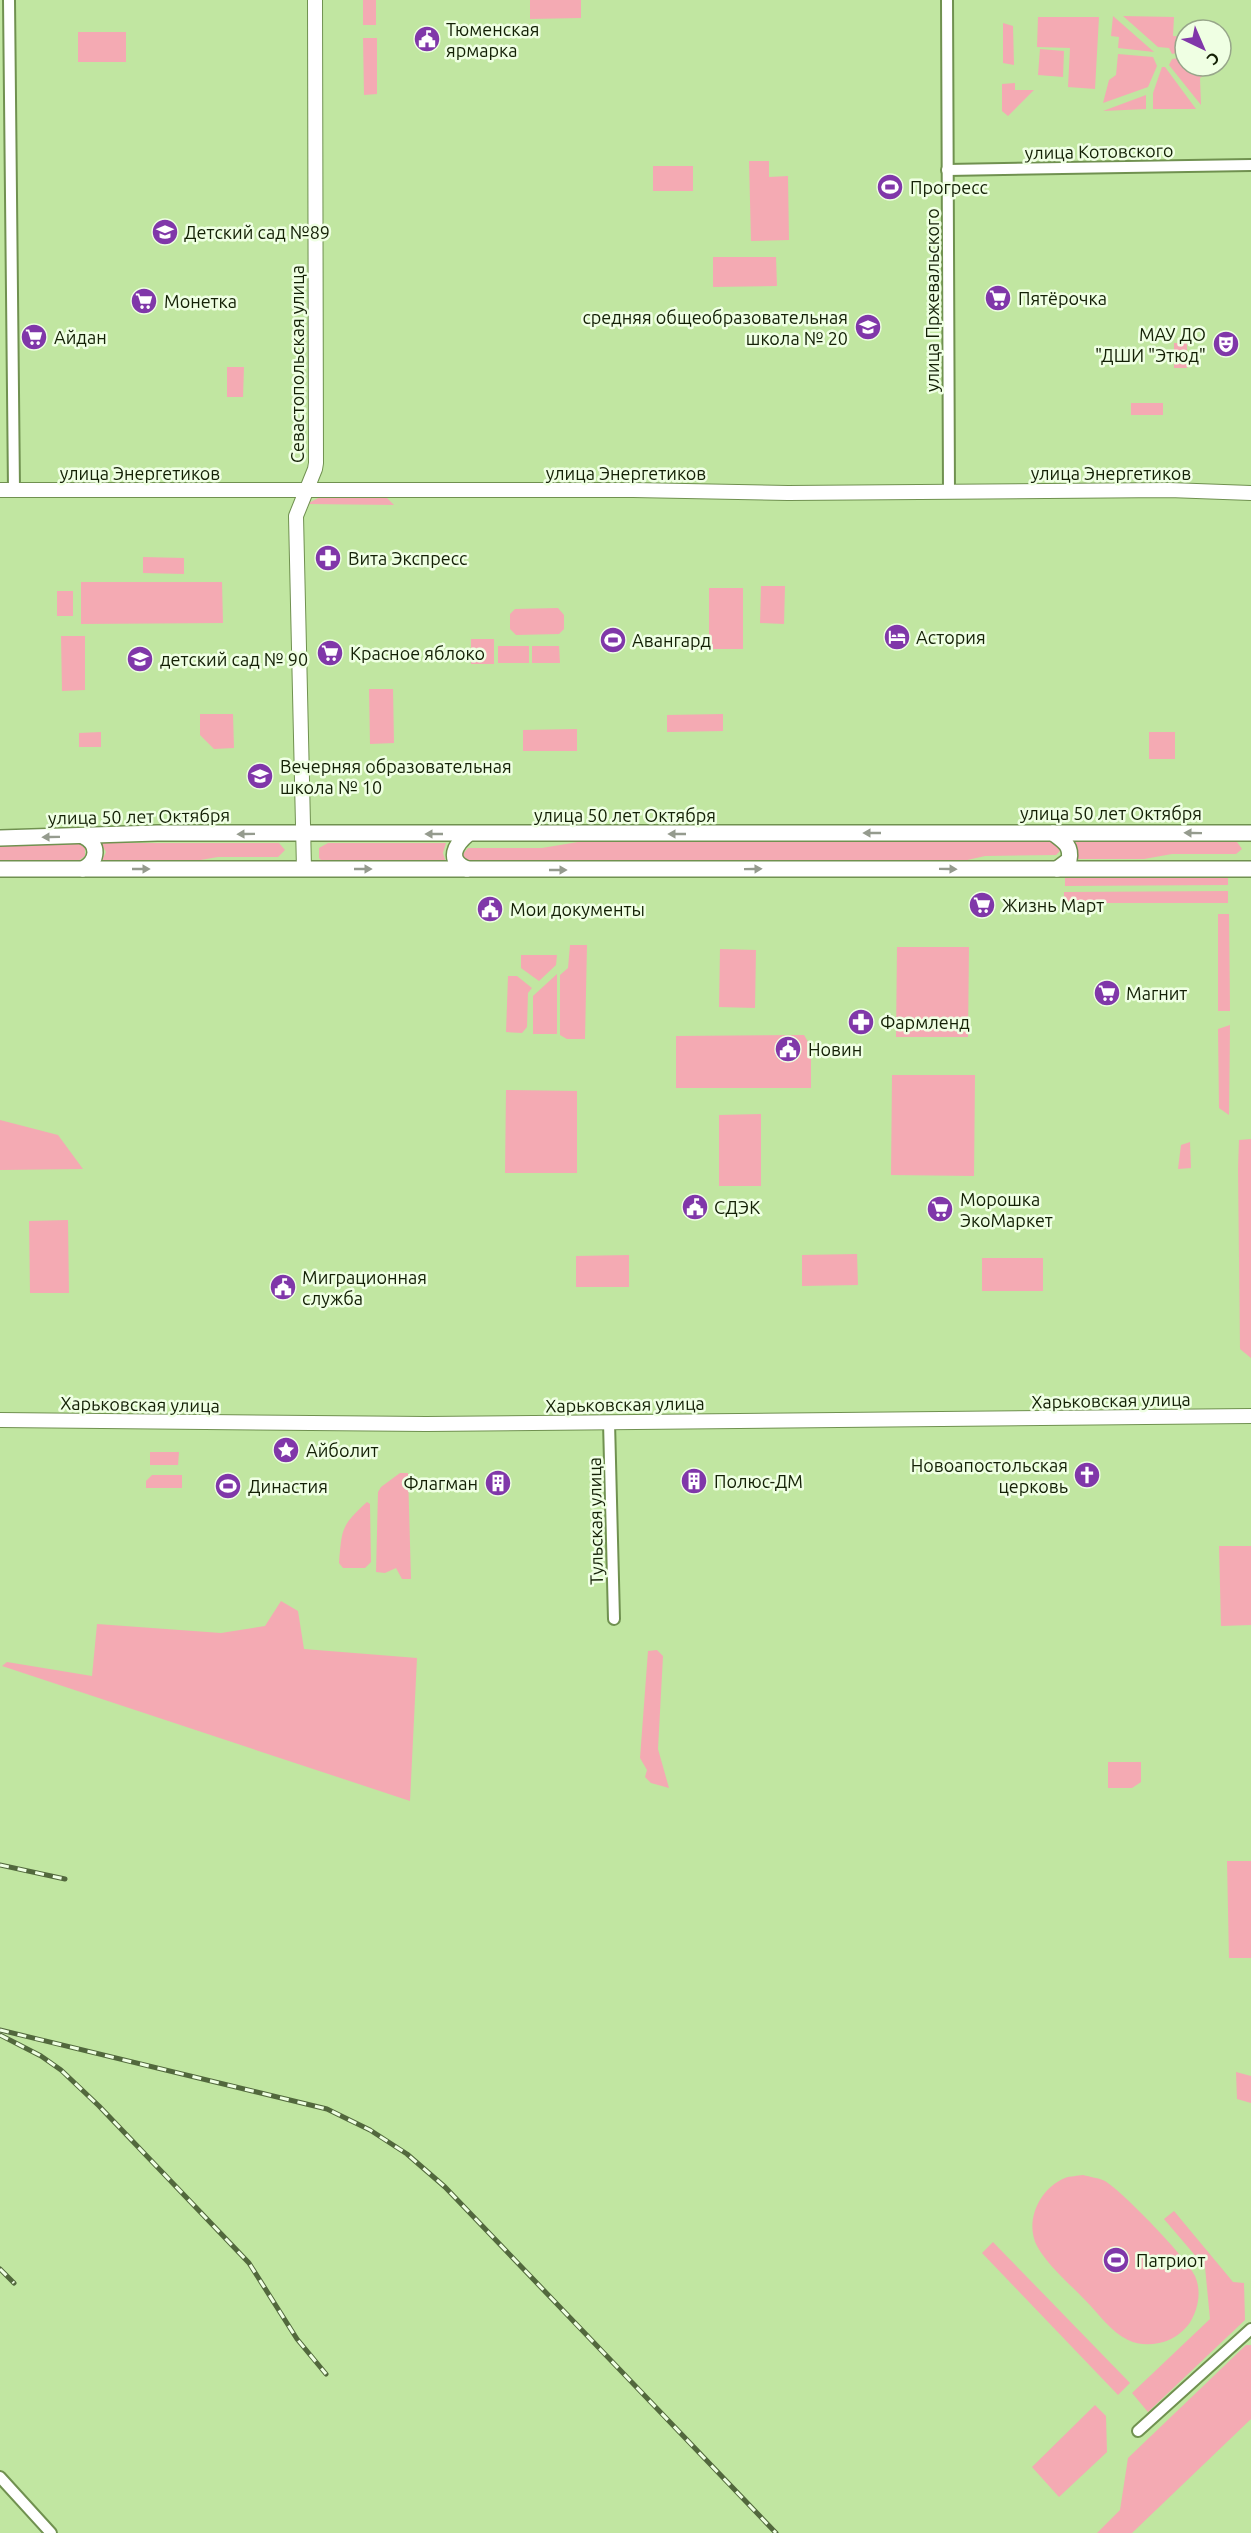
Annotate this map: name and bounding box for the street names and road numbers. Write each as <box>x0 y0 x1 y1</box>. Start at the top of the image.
street label: улица Котовского <box>1024 140 1174 162</box>
street label: улица Пржевальского <box>922 208 942 392</box>
street label: Севастопольская улица <box>287 265 307 463</box>
street label: улица Энергетиков <box>60 463 220 483</box>
street label: улица Энергетиков <box>546 463 706 483</box>
street label: улица Энергетиков <box>1031 463 1191 483</box>
street label: улица 50 лет Октября <box>1020 803 1202 823</box>
street label: улица 50 лет Октября <box>48 804 230 828</box>
street label: улица 50 лет Октября <box>534 805 716 825</box>
street label: Харьковская улица <box>1031 1389 1191 1411</box>
street label: Харьковская улица <box>60 1393 220 1415</box>
street label: Харьковская улица <box>545 1393 705 1415</box>
street label: Тульская улица <box>584 1457 606 1585</box>

